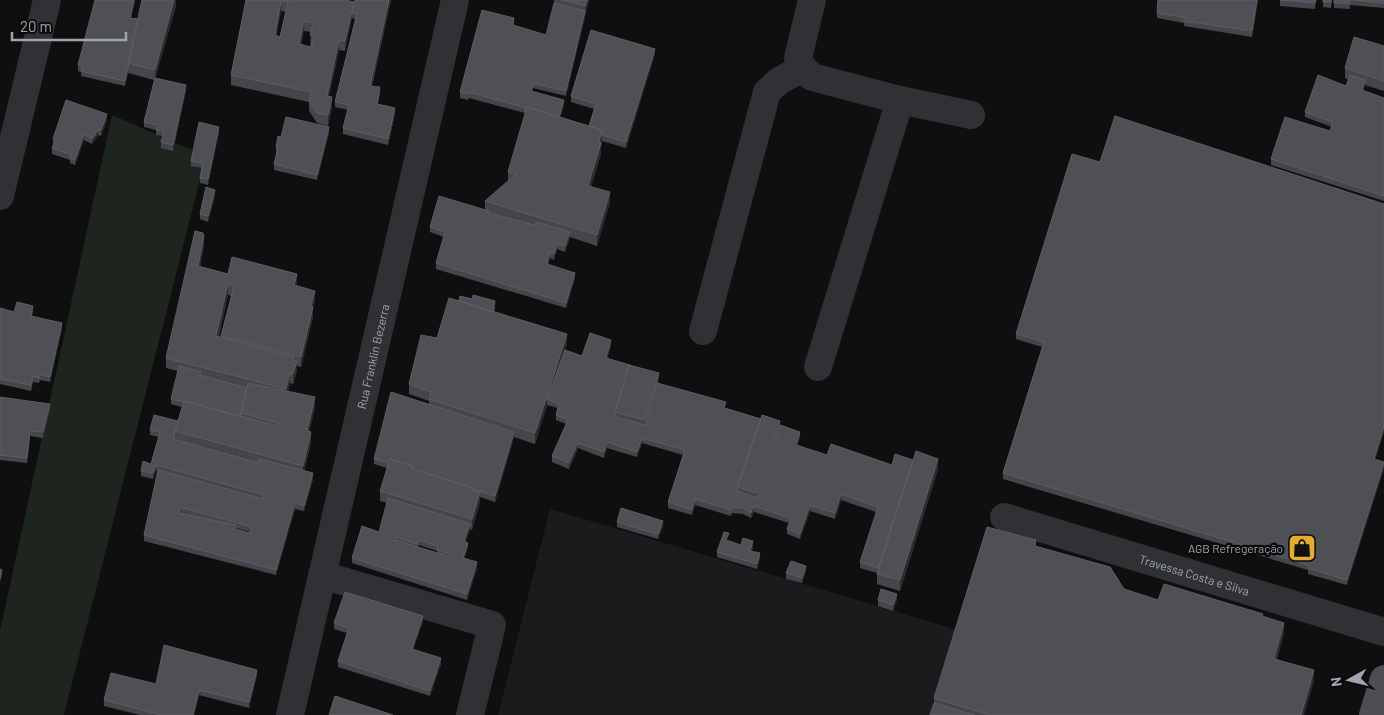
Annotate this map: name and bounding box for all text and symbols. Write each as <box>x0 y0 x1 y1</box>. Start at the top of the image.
scale bar <box>12 10 126 42</box>
text: 20 m <box>20 17 52 35</box>
street label: Rua Franklin Bezerra <box>354 303 392 410</box>
shop icon: AGB Refregeração <box>1287 533 1317 563</box>
place label: AGB Refregeração <box>1188 541 1283 555</box>
street label: Travessa Costa e Silva <box>1138 551 1251 598</box>
north arrow <box>1324 655 1374 705</box>
text: N <box>1327 676 1345 688</box>

